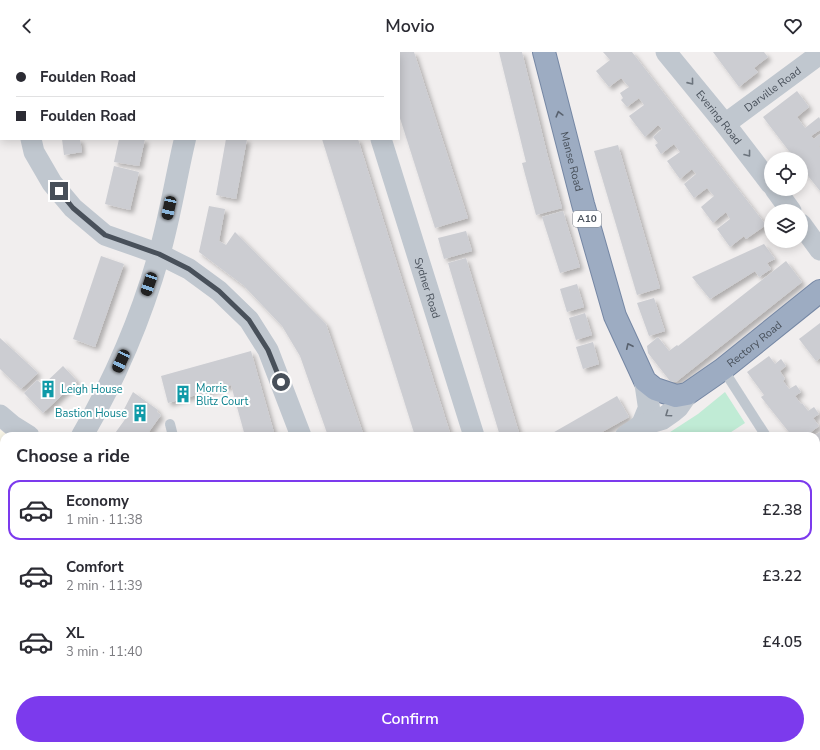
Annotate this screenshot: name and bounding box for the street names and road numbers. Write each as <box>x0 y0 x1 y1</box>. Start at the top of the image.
street label: Darville Road <box>741 63 804 115</box>
street label: Evering Road <box>693 87 745 147</box>
street label: Manse Road <box>557 130 587 193</box>
road number: A10 <box>573 211 601 227</box>
street label: Sydner Road <box>411 255 444 320</box>
street label: Rectory Road <box>724 317 785 371</box>

